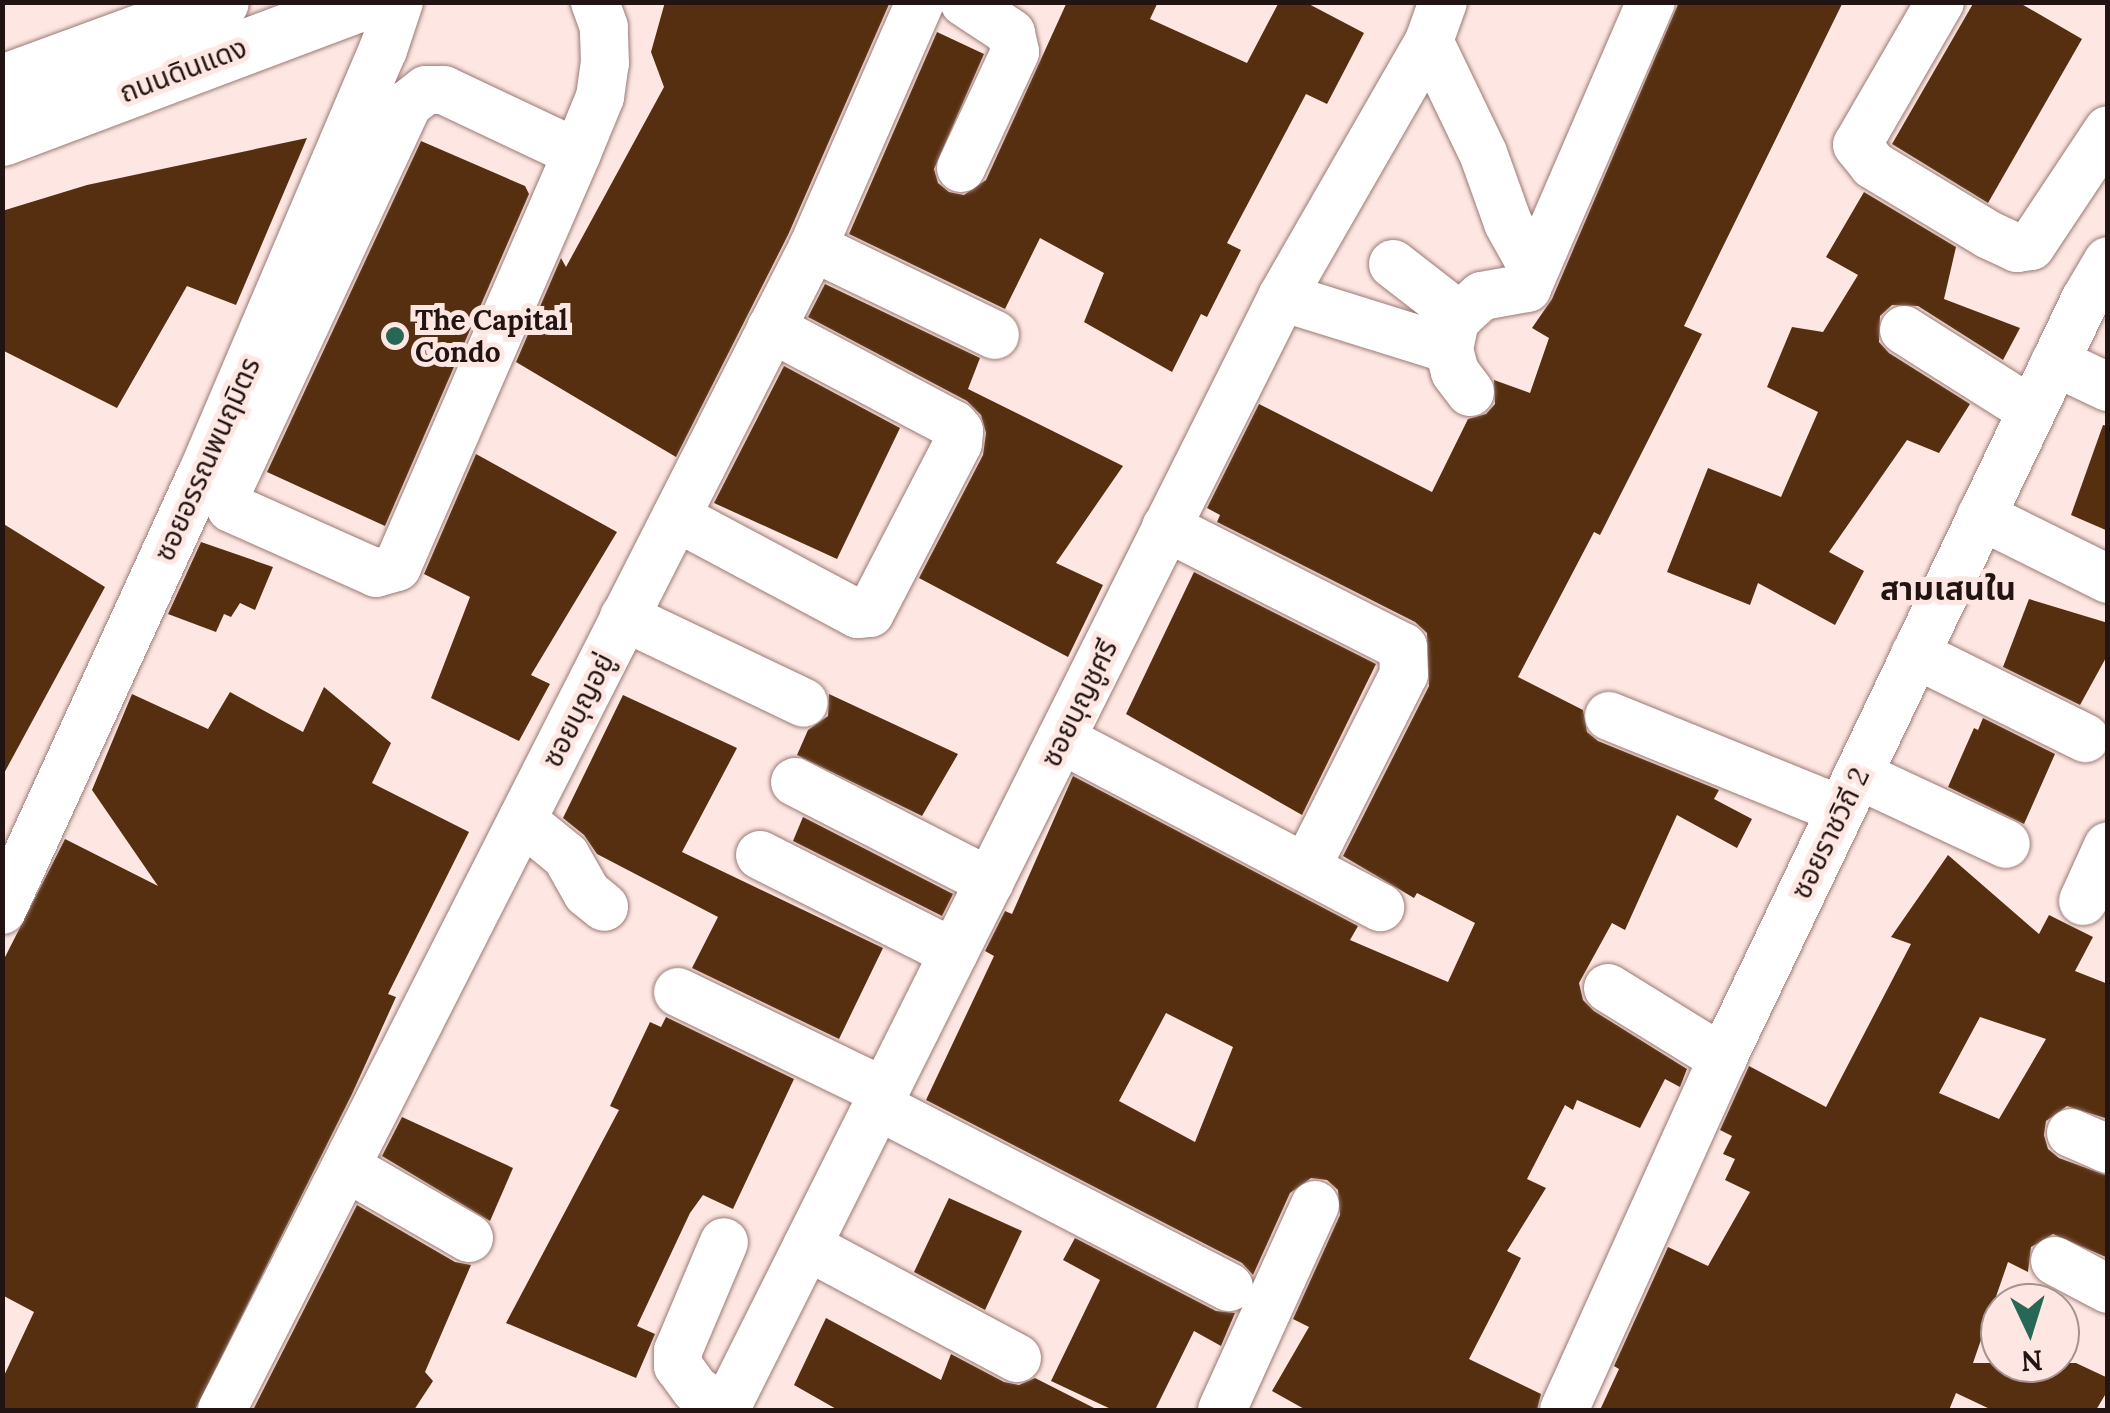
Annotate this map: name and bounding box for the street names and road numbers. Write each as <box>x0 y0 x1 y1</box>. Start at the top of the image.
street label: ถนนดินแดง <box>115 30 251 110</box>
street label: ซอยอรรณพนฤมิตร <box>147 352 267 566</box>
street label: ซอยบุญชูศรี <box>1034 634 1124 772</box>
street label: ซอยบุญอยู่ <box>535 647 621 773</box>
street label: ซอยราชวิถี 2 <box>1784 762 1876 904</box>

